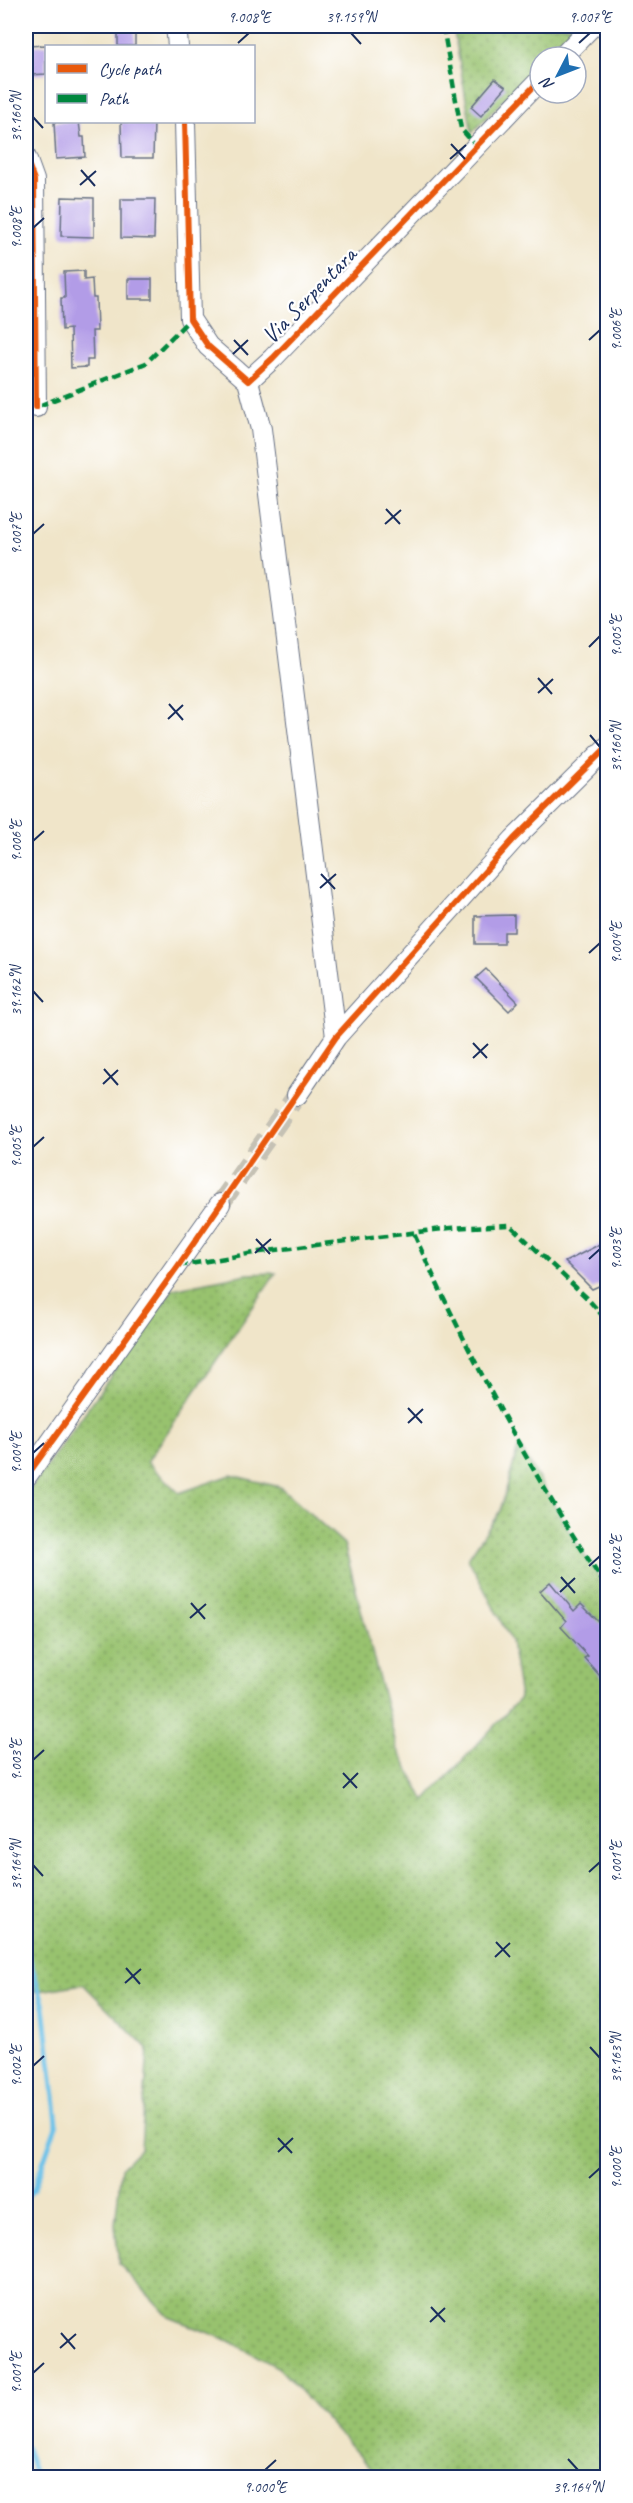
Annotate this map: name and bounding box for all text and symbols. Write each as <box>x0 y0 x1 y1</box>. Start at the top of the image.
text: 9.008°E <box>228 8 272 27</box>
text: 39.159°N <box>326 8 379 27</box>
text: 9.007°E <box>569 8 613 27</box>
legend <box>45 45 255 123</box>
north arrow <box>528 45 588 105</box>
text: Cycle path <box>99 58 162 80</box>
text: N <box>535 72 558 95</box>
text: Path <box>99 88 129 110</box>
text: 39.160°N <box>7 89 26 142</box>
text: 9.008°E <box>7 205 26 249</box>
street label: Via Serpentara <box>255 239 364 350</box>
text: 9.006°E <box>607 307 626 351</box>
text: 9.007°E <box>7 511 26 555</box>
text: 9.005°E <box>607 613 626 657</box>
text: 39.160°N <box>607 719 626 772</box>
text: 9.006°E <box>7 818 26 862</box>
text: 9.004°E <box>607 920 626 964</box>
text: 39.162°N <box>7 963 26 1016</box>
text: 9.005°E <box>7 1124 26 1168</box>
text: 9.003°E <box>607 1226 626 1270</box>
text: 9.004°E <box>7 1430 26 1474</box>
text: 9.002°E <box>607 1533 626 1577</box>
text: 9.003°E <box>7 1737 26 1781</box>
text: 39.164°N <box>7 1837 26 1890</box>
text: 9.001°E <box>607 1839 626 1883</box>
text: 39.163°N <box>607 2030 626 2083</box>
text: 9.002°E <box>7 2043 26 2087</box>
text: 9.000°E <box>607 2145 626 2189</box>
text: 9.001°E <box>7 2350 26 2394</box>
text: 9.000°E <box>244 2478 288 2497</box>
text: 39.164°N <box>553 2478 606 2497</box>

